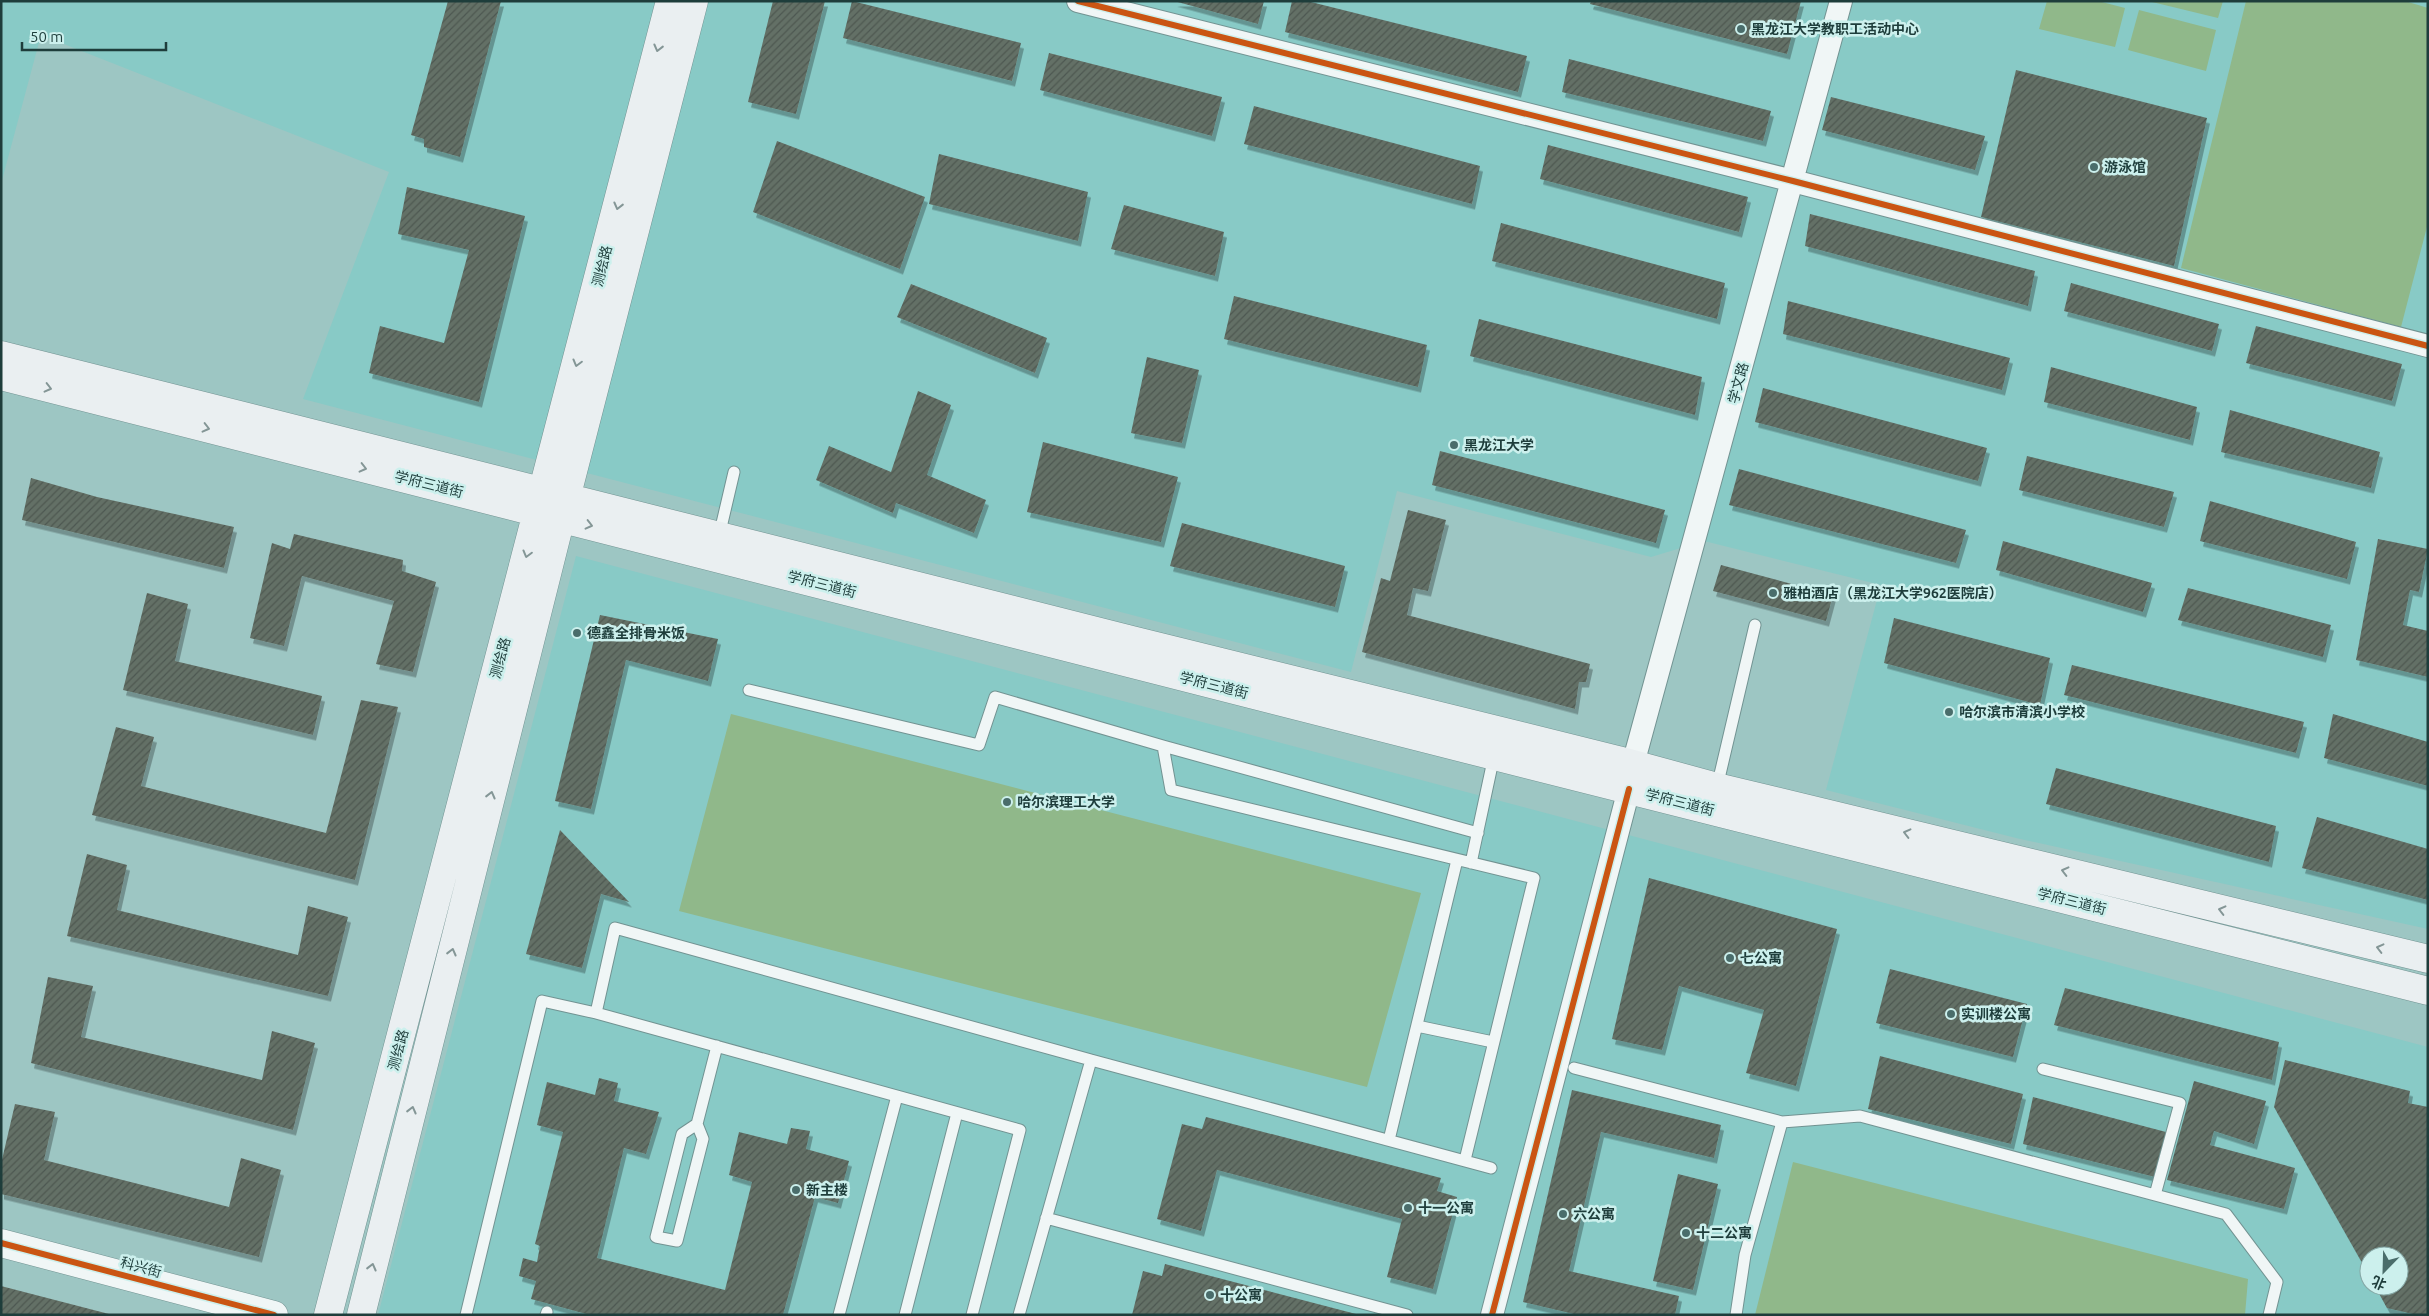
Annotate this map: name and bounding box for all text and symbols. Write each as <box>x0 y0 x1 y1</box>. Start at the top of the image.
scale bar <box>22 20 166 52</box>
place label: 黑龙江大学教职工活动中心 <box>1751 21 1919 37</box>
marker: 黑龙江大学教职工活动中心 <box>1735 23 1747 35</box>
text: 50 m <box>30 28 63 45</box>
one-way arrow <box>653 44 664 53</box>
place label: 游泳馆 <box>2104 159 2146 175</box>
marker: 游泳馆 <box>2088 161 2100 173</box>
one-way arrow <box>613 201 624 210</box>
street label: 测绘路 <box>589 244 615 288</box>
one-way arrow <box>573 359 583 367</box>
street label: 学文路 <box>1725 361 1751 405</box>
one-way arrow <box>44 382 53 393</box>
one-way arrow <box>202 422 210 433</box>
place label: 黑龙江大学 <box>1464 437 1534 453</box>
marker: 黑龙江大学 <box>1448 439 1460 451</box>
one-way arrow <box>359 462 368 473</box>
street label: 学府三道街 <box>393 468 465 500</box>
one-way arrow <box>584 519 593 530</box>
one-way arrow <box>523 550 533 558</box>
street label: 学府三道街 <box>786 568 858 600</box>
place label: 雅柏酒店（黑龙江大学962医院店） <box>1783 585 2003 601</box>
marker: 雅柏酒店（黑龙江大学962医院店） <box>1767 587 1779 599</box>
place label: 德鑫全排骨米饭 <box>587 625 685 641</box>
marker: 德鑫全排骨米饭 <box>571 627 583 639</box>
street label: 测绘路 <box>487 636 513 680</box>
street label: 学府三道街 <box>1178 669 1250 701</box>
place label: 哈尔滨市清滨小学校 <box>1959 704 2085 720</box>
marker: 哈尔滨市清滨小学校 <box>1943 706 1955 718</box>
street label: 学府三道街 <box>1644 786 1716 818</box>
one-way arrow <box>485 790 496 799</box>
place label: 哈尔滨理工大学 <box>1017 794 1115 810</box>
marker: 哈尔滨理工大学 <box>1001 796 1013 808</box>
one-way arrow <box>1902 828 1911 839</box>
one-way arrow <box>2060 866 2069 877</box>
street label: 学府三道街 <box>2036 885 2108 917</box>
one-way arrow <box>2218 905 2227 916</box>
one-way arrow <box>2376 943 2385 954</box>
one-way arrow <box>446 949 456 957</box>
place label: 七公寓 <box>1740 950 1782 966</box>
marker: 七公寓 <box>1724 952 1736 964</box>
place label: 实训楼公寓 <box>1961 1006 2031 1022</box>
marker: 实训楼公寓 <box>1945 1008 1957 1020</box>
street label: 测绘路 <box>385 1028 411 1072</box>
one-way arrow <box>406 1105 417 1114</box>
place label: 新主楼 <box>806 1182 848 1198</box>
marker: 新主楼 <box>790 1184 802 1196</box>
place label: 十一公寓 <box>1418 1200 1474 1216</box>
marker: 十一公寓 <box>1402 1202 1414 1214</box>
place label: 六公寓 <box>1573 1206 1615 1222</box>
marker: 六公寓 <box>1557 1208 1569 1220</box>
place label: 十二公寓 <box>1696 1225 1752 1241</box>
marker: 十二公寓 <box>1680 1227 1692 1239</box>
north arrow <box>2359 1246 2409 1296</box>
street label: 科兴街 <box>119 1254 163 1280</box>
one-way arrow <box>367 1264 377 1272</box>
text: 北 <box>2369 1273 2388 1293</box>
place label: 十公寓 <box>1220 1287 1262 1303</box>
marker: 十公寓 <box>1204 1289 1216 1301</box>

